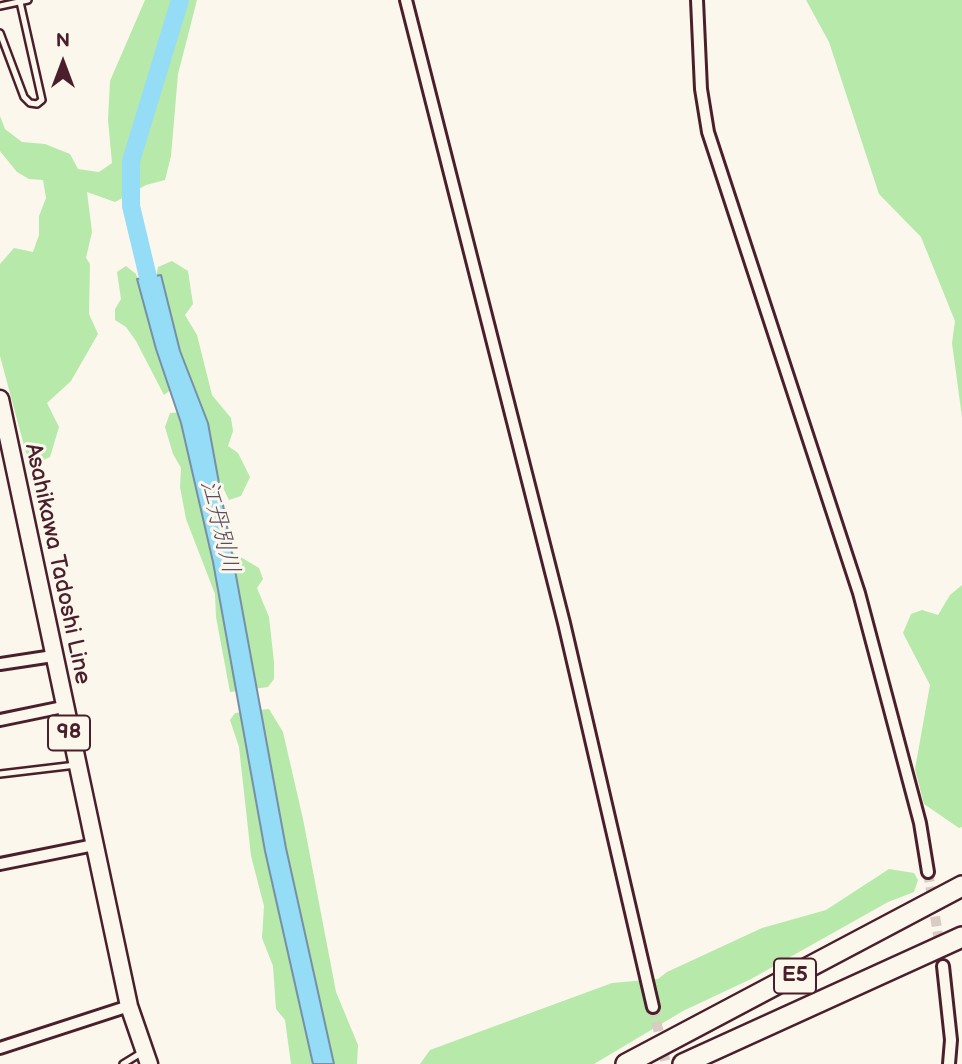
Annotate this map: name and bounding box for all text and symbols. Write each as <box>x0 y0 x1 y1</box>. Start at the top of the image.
north arrow <box>28 28 98 98</box>
text: N <box>56 30 70 53</box>
street label: Asahikawa Tadoshi Line <box>18 441 96 687</box>
water label: 江丹別川 <box>193 477 245 577</box>
road number: 98 <box>48 716 90 750</box>
road number: E5 <box>774 958 816 993</box>

